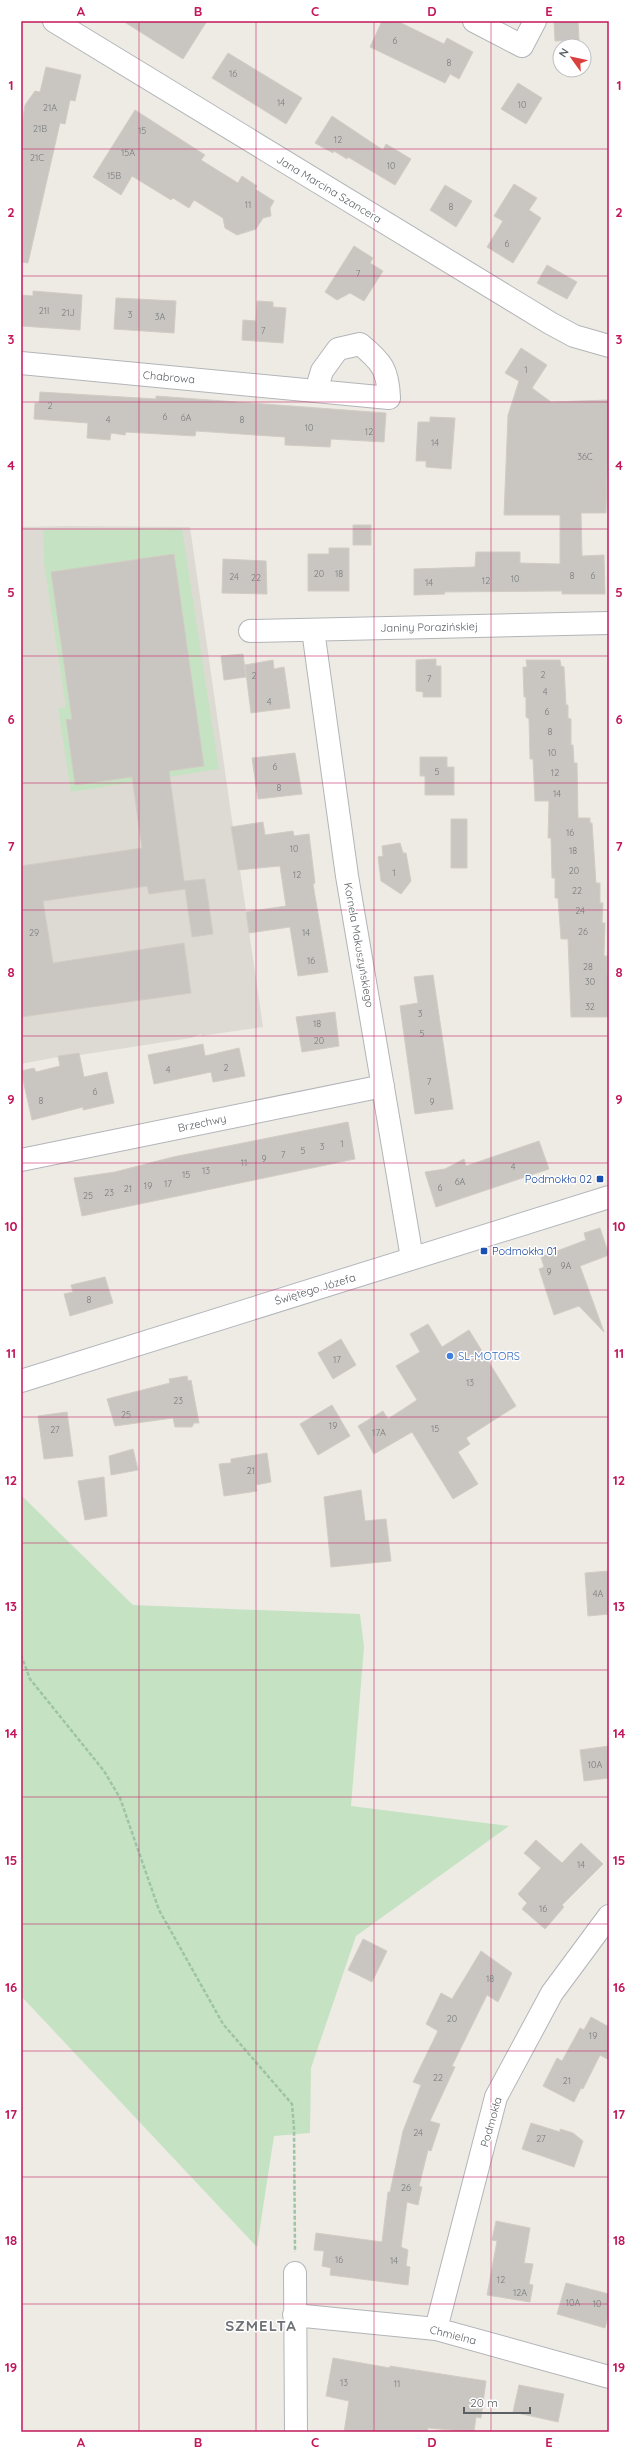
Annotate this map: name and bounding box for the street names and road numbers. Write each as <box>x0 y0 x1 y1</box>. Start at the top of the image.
street label: Jana Marcina Szancera <box>274 152 384 226</box>
street label: Chabrowa <box>142 368 196 386</box>
street label: Janiny Porazińskiej <box>380 619 478 635</box>
street label: Kornela Makuszyńskiego <box>341 881 377 1009</box>
street label: Brzechwy <box>176 1111 228 1135</box>
street label: Świętego Józefa <box>273 1270 357 1308</box>
street label: Podmokła <box>477 2095 505 2149</box>
street label: Chmielna <box>428 2322 478 2348</box>

